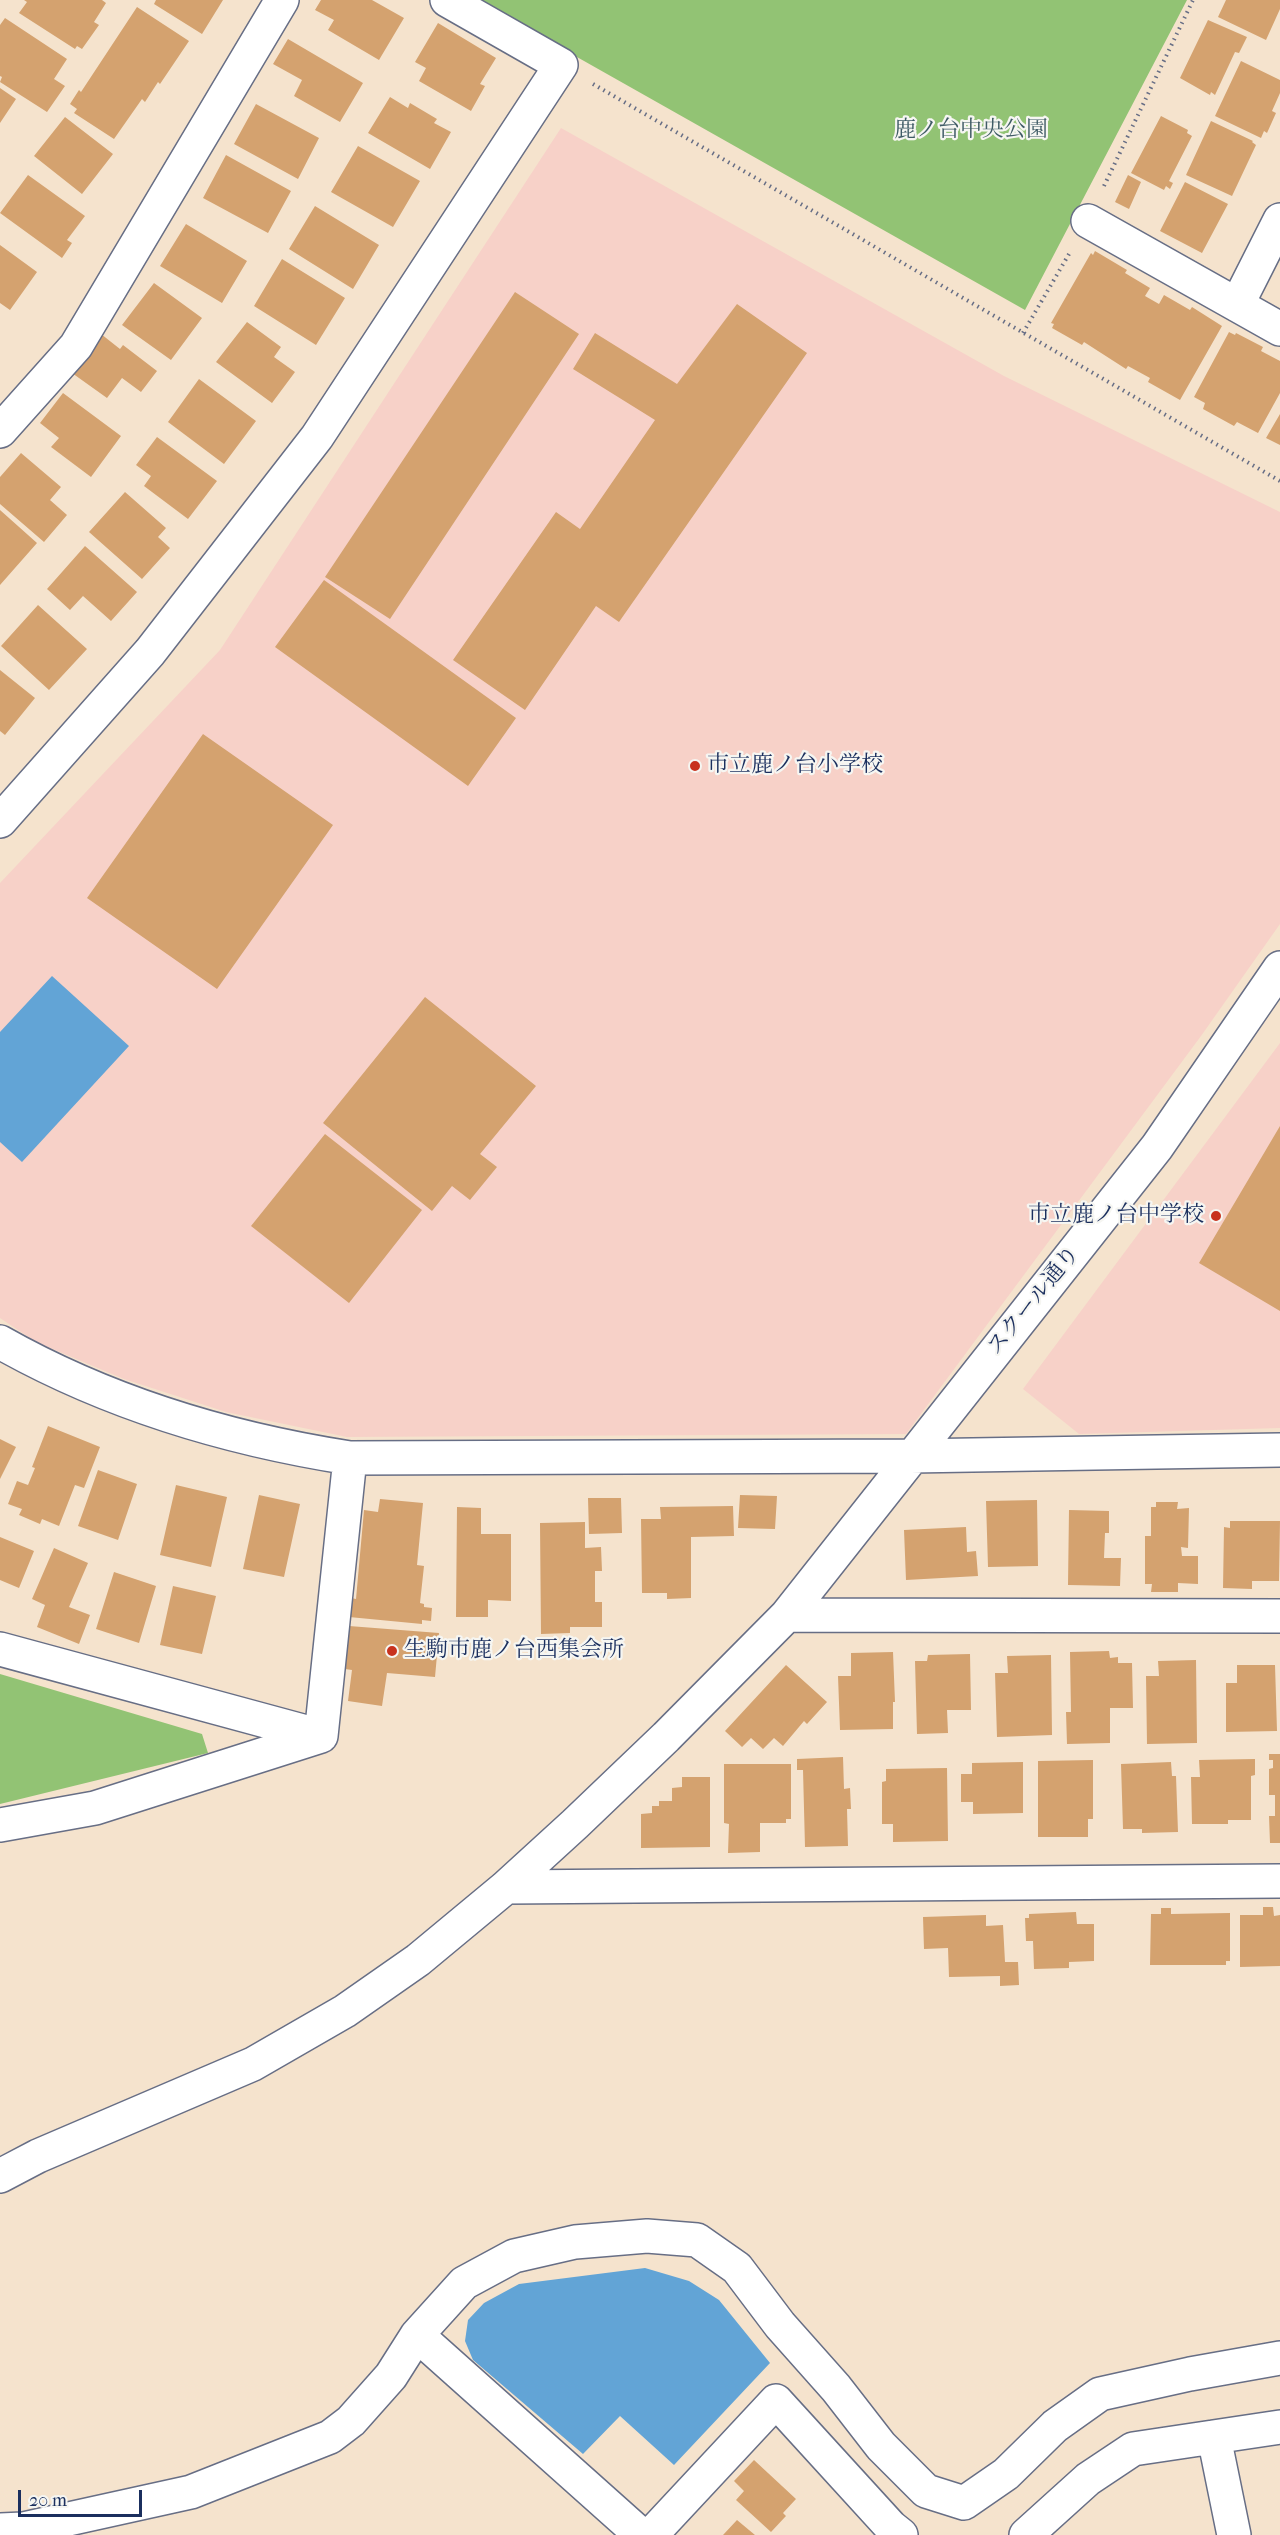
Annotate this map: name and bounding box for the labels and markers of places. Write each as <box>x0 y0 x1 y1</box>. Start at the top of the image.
place label: 市立鹿ノ台小学校 <box>707 753 883 779</box>
marker: 市立鹿ノ台小学校 <box>688 759 702 773</box>
place label: 市立鹿ノ台中学校 <box>1028 1203 1204 1229</box>
marker: 市立鹿ノ台中学校 <box>1209 1209 1223 1223</box>
place label: 生駒市鹿ノ台西集会所 <box>404 1638 624 1664</box>
marker: 生駒市鹿ノ台西集会所 <box>385 1644 399 1658</box>

